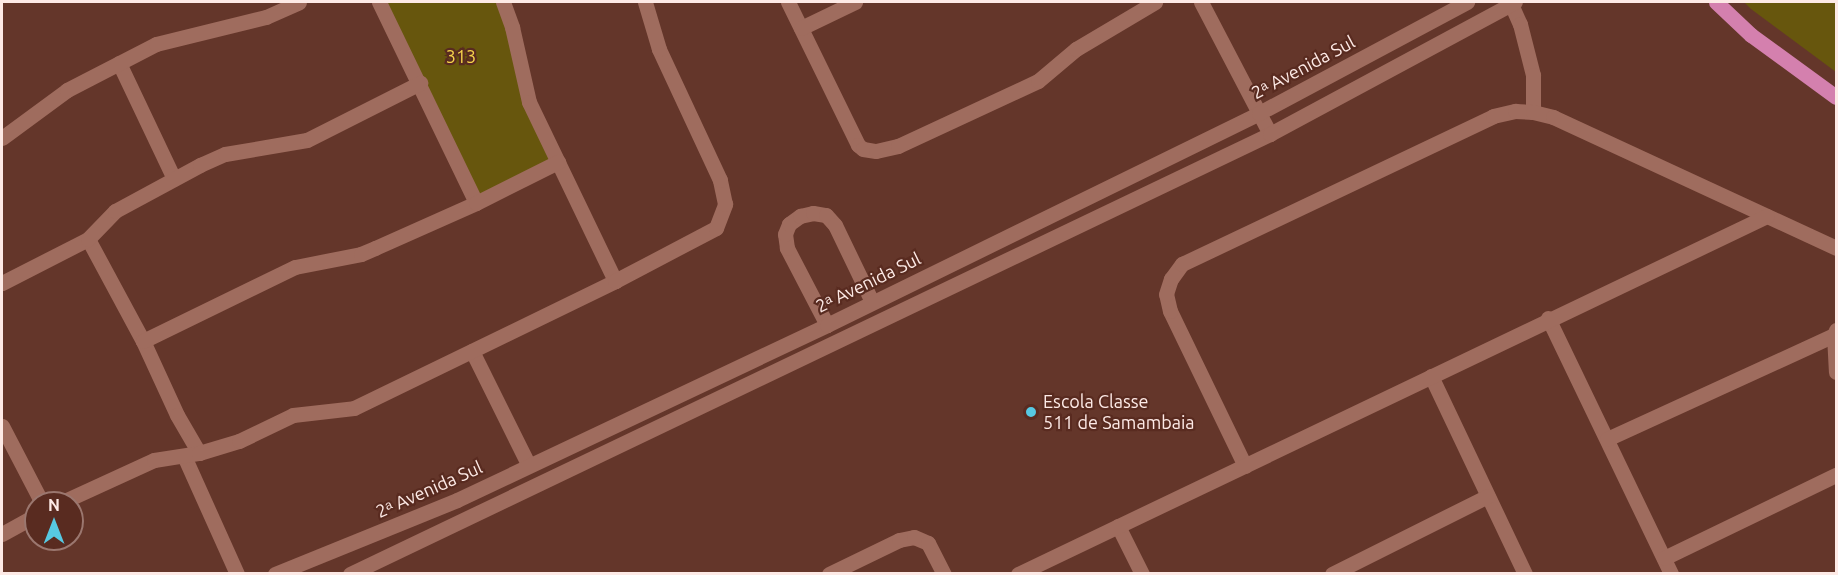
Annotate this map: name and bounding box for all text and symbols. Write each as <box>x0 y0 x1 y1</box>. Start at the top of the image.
street label: 2ᵃ Avenida Sul <box>1248 31 1358 103</box>
park label: 313 <box>446 45 476 67</box>
street label: 2ᵃ Avenida Sul <box>812 247 924 317</box>
place label: Escola Classe 511 de Samambaia <box>1043 391 1195 434</box>
marker: Escola Classe 511 de Samambaia <box>1024 405 1038 419</box>
street label: 2ᵃ Avenida Sul <box>372 456 486 522</box>
north arrow <box>24 491 84 551</box>
text: N <box>48 496 60 514</box>

